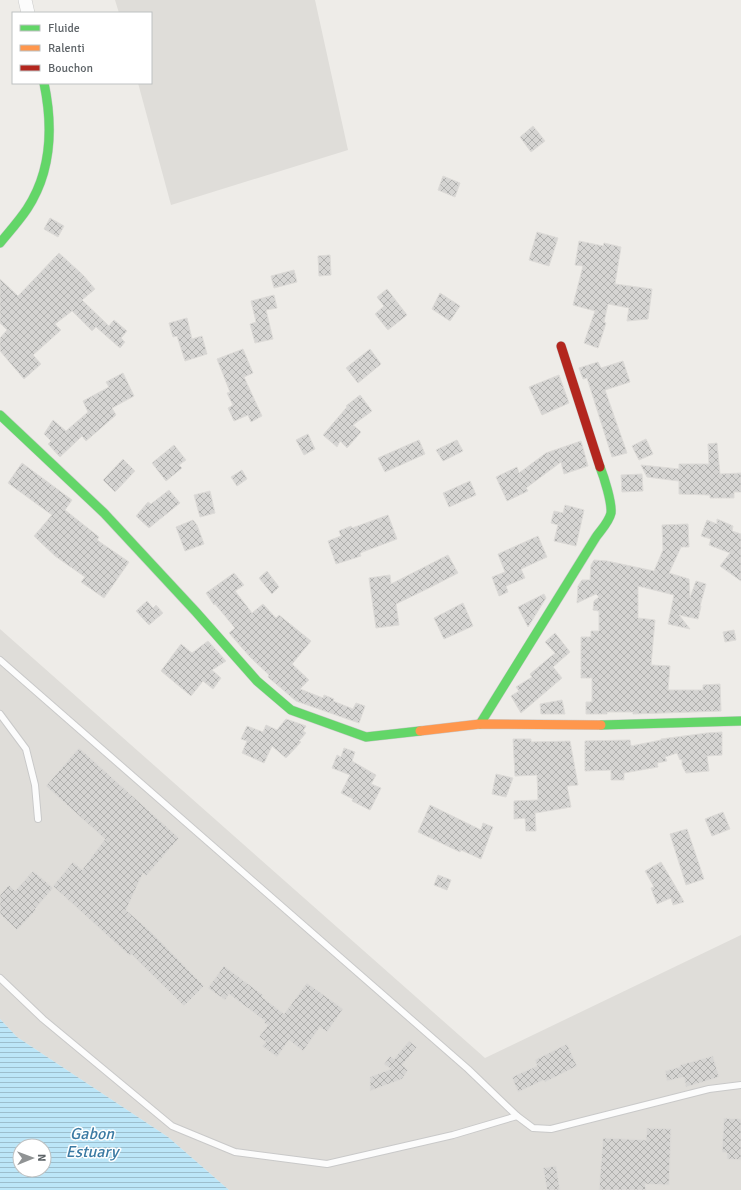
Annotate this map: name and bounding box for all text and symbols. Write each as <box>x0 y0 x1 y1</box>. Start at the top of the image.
legend <box>12 12 152 84</box>
text: Fluide <box>48 21 80 36</box>
text: Ralenti <box>48 41 85 56</box>
text: Bouchon <box>48 61 93 76</box>
water label: Gabon Estuary <box>66 1124 121 1162</box>
north arrow <box>12 1138 52 1178</box>
text: N <box>35 1154 48 1162</box>

